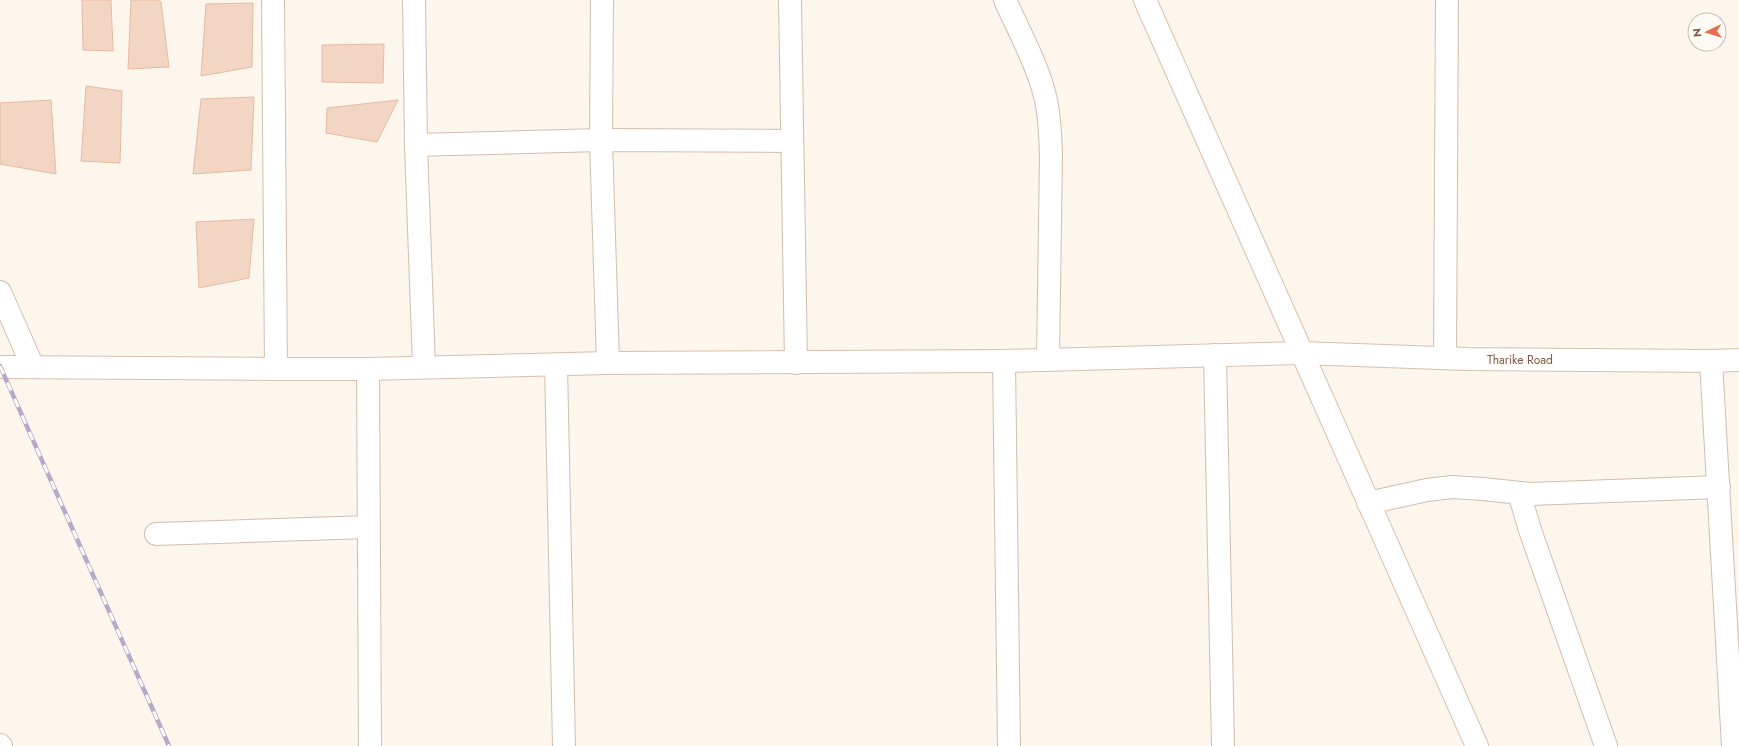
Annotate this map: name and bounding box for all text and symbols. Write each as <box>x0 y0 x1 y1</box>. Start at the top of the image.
north arrow <box>1687 12 1727 52</box>
text: N <box>1689 28 1705 38</box>
street label: Tharike Road <box>1487 351 1553 369</box>

